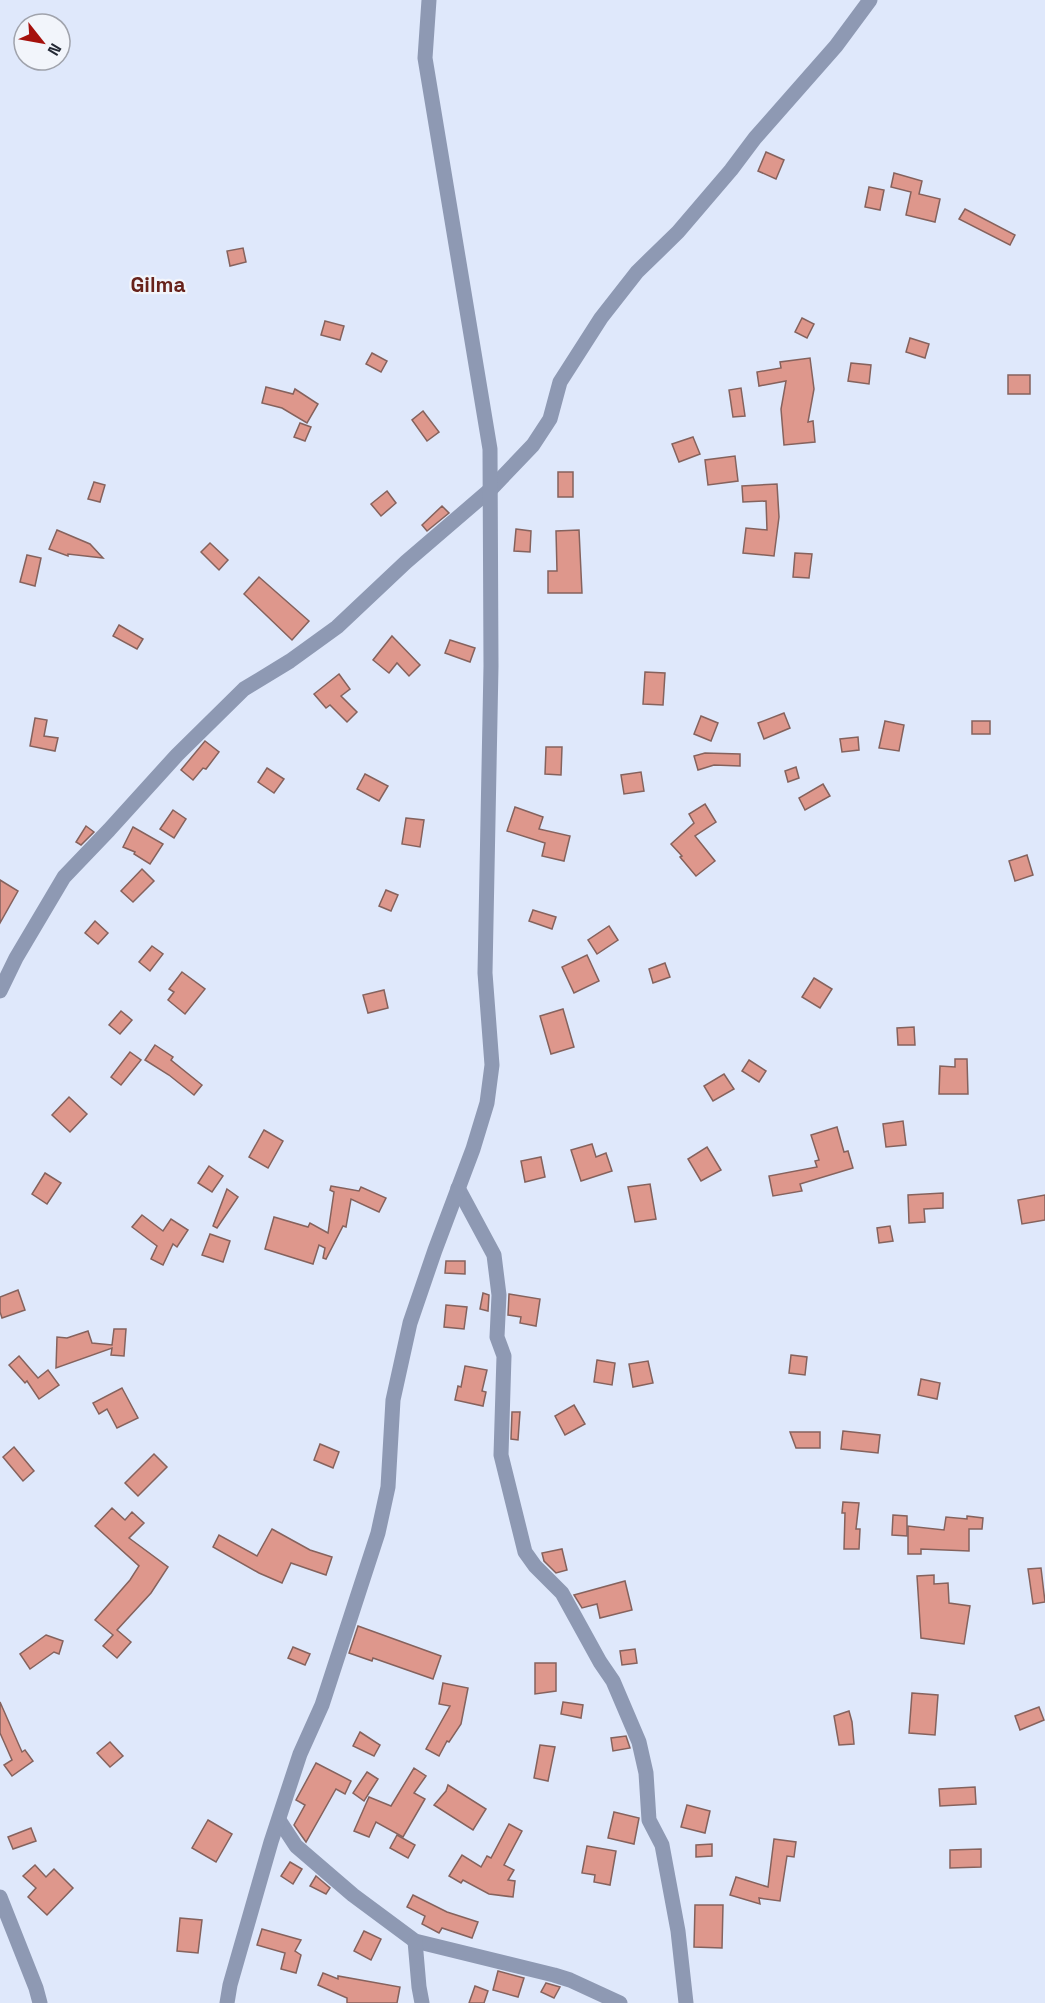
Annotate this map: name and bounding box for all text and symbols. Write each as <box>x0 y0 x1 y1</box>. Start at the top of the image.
north arrow <box>12 12 72 72</box>
text: N <box>43 39 66 59</box>
district label: Gilma <box>130 271 186 298</box>

